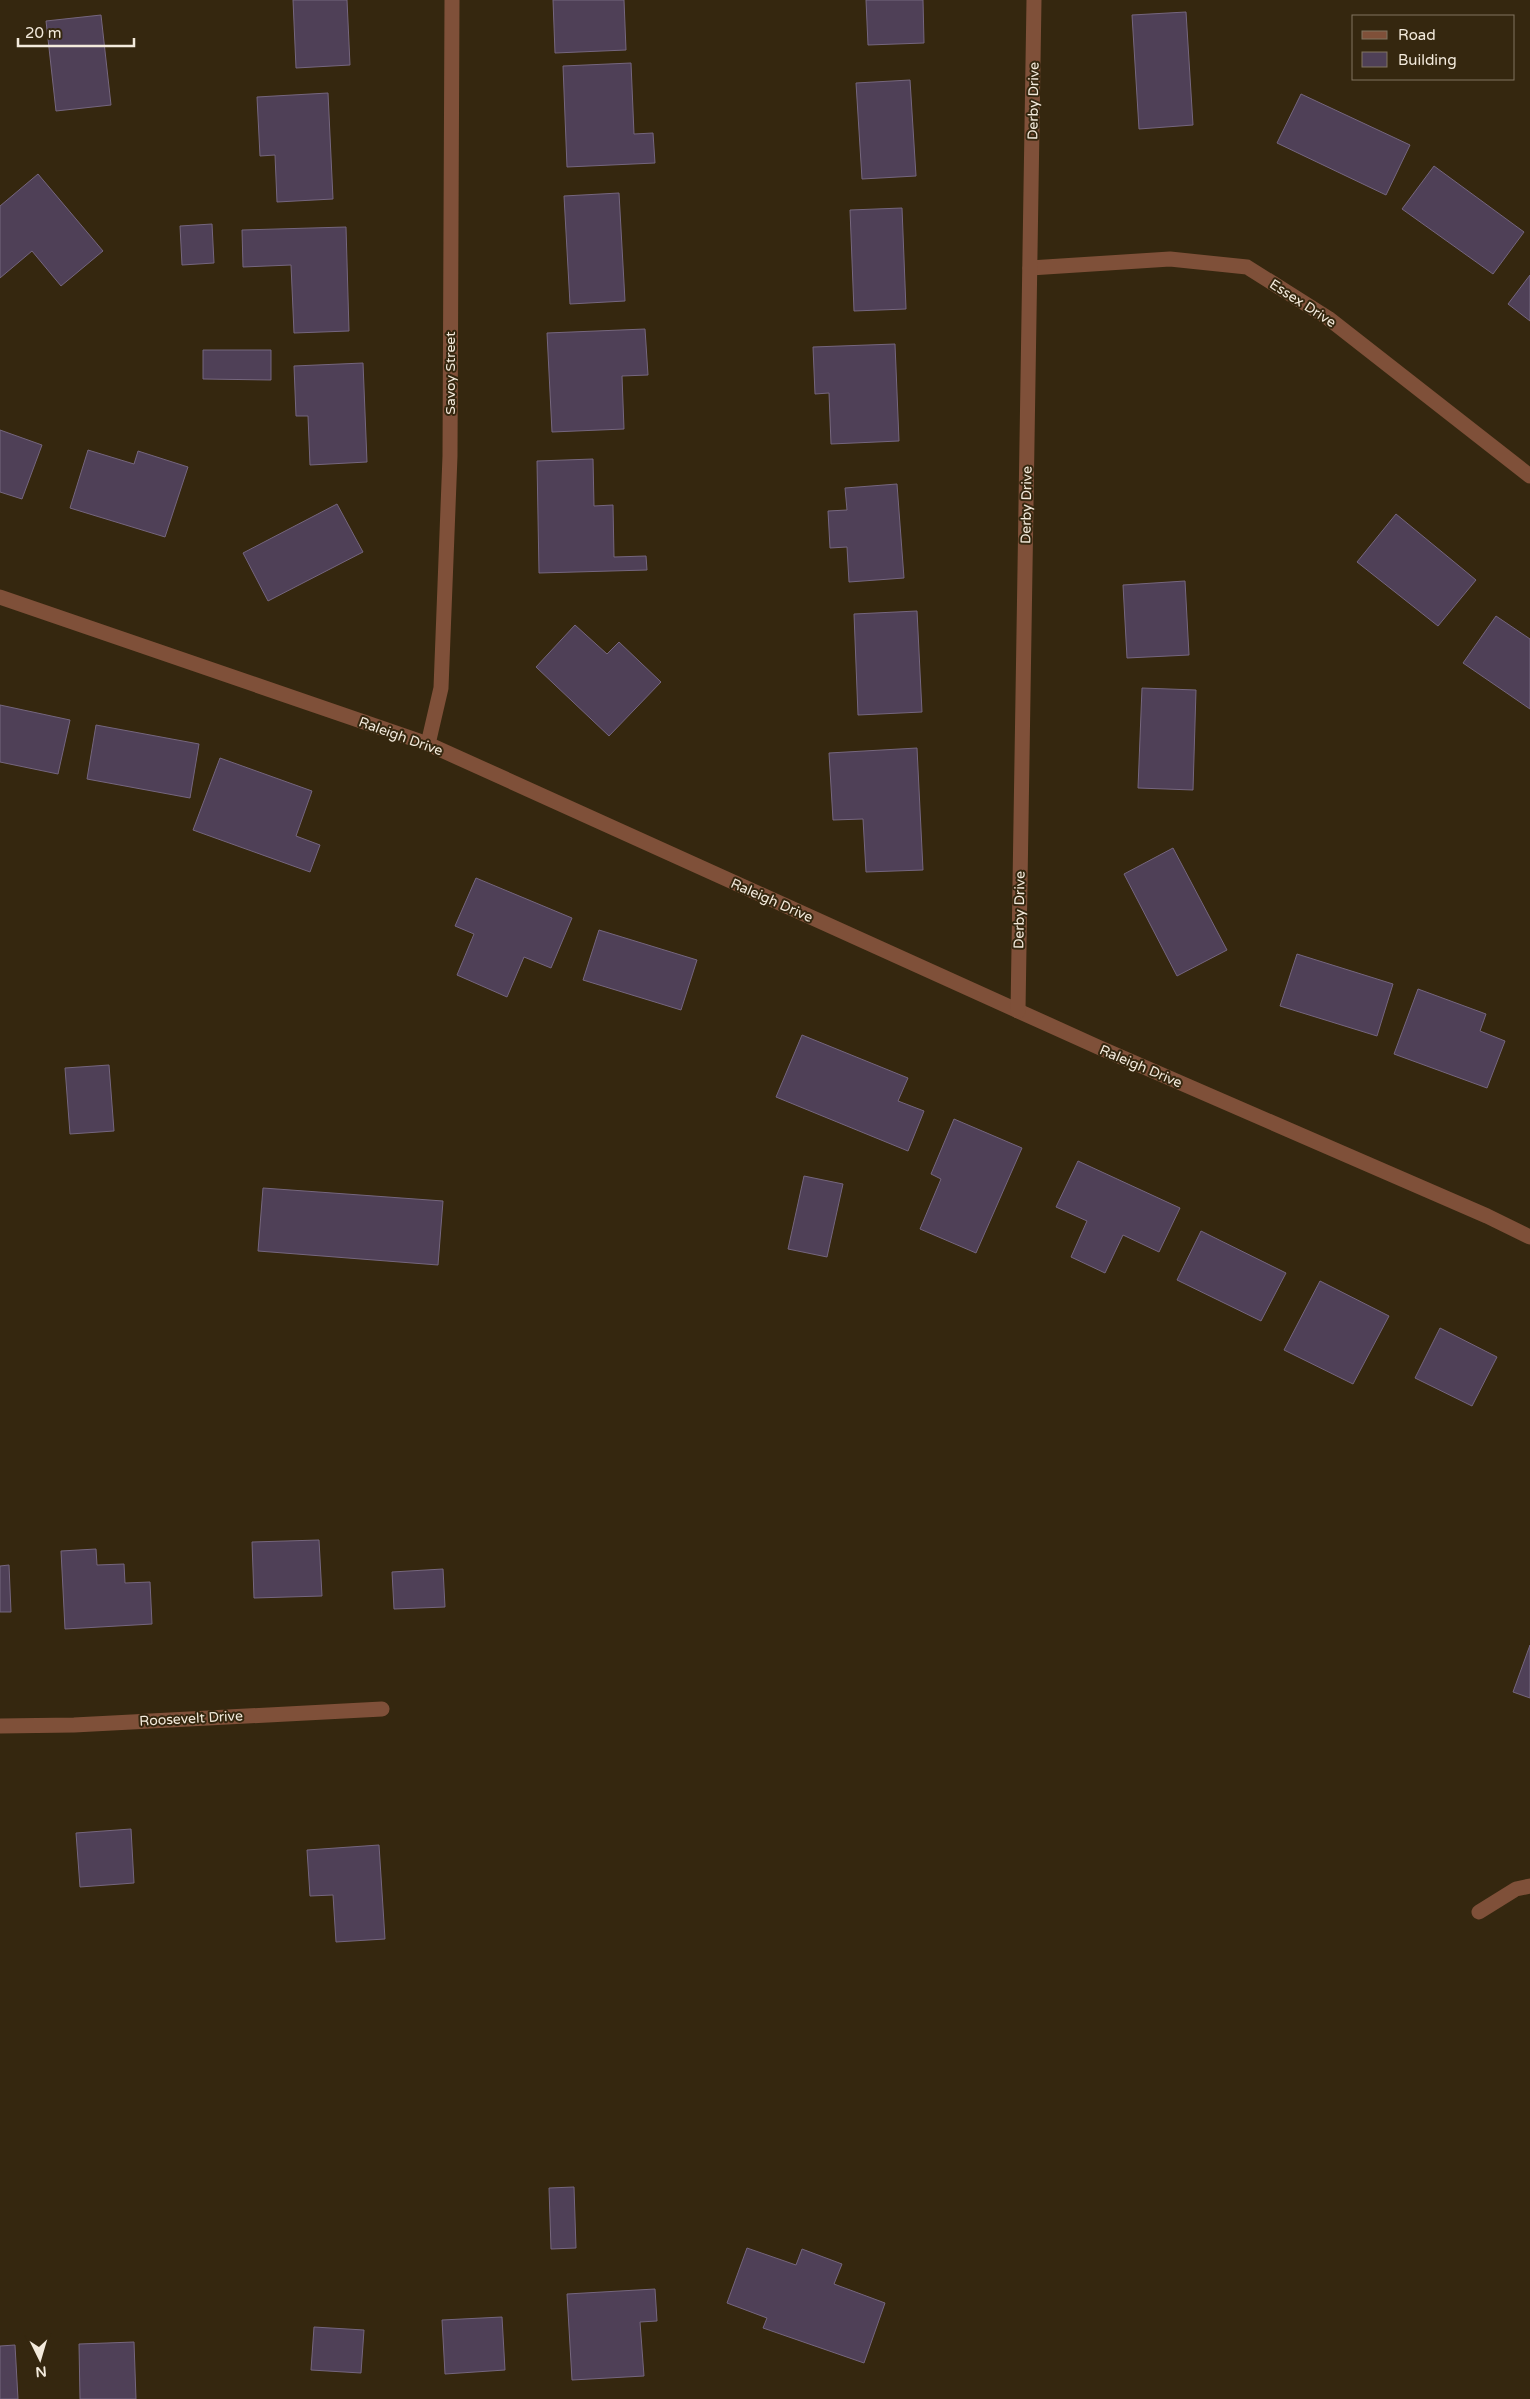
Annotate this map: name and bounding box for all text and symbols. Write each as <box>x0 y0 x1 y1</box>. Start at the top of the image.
scale bar <box>18 15 134 47</box>
legend <box>1352 15 1515 80</box>
text: 20 m <box>25 24 62 42</box>
text: Road <box>1398 26 1436 44</box>
text: Building <box>1398 51 1457 69</box>
street label: Derby Drive <box>1024 62 1043 140</box>
street label: Essex Drive <box>1266 276 1339 331</box>
street label: Savoy Street <box>442 331 459 415</box>
street label: Derby Drive <box>1017 466 1036 544</box>
street label: Raleigh Drive <box>356 713 445 760</box>
street label: Derby Drive <box>1010 871 1029 949</box>
street label: Raleigh Drive <box>728 875 816 926</box>
street label: Raleigh Drive <box>1097 1041 1185 1092</box>
street label: Roosevelt Drive <box>139 1707 243 1730</box>
north arrow <box>15 2334 65 2384</box>
text: N <box>35 2362 47 2380</box>

